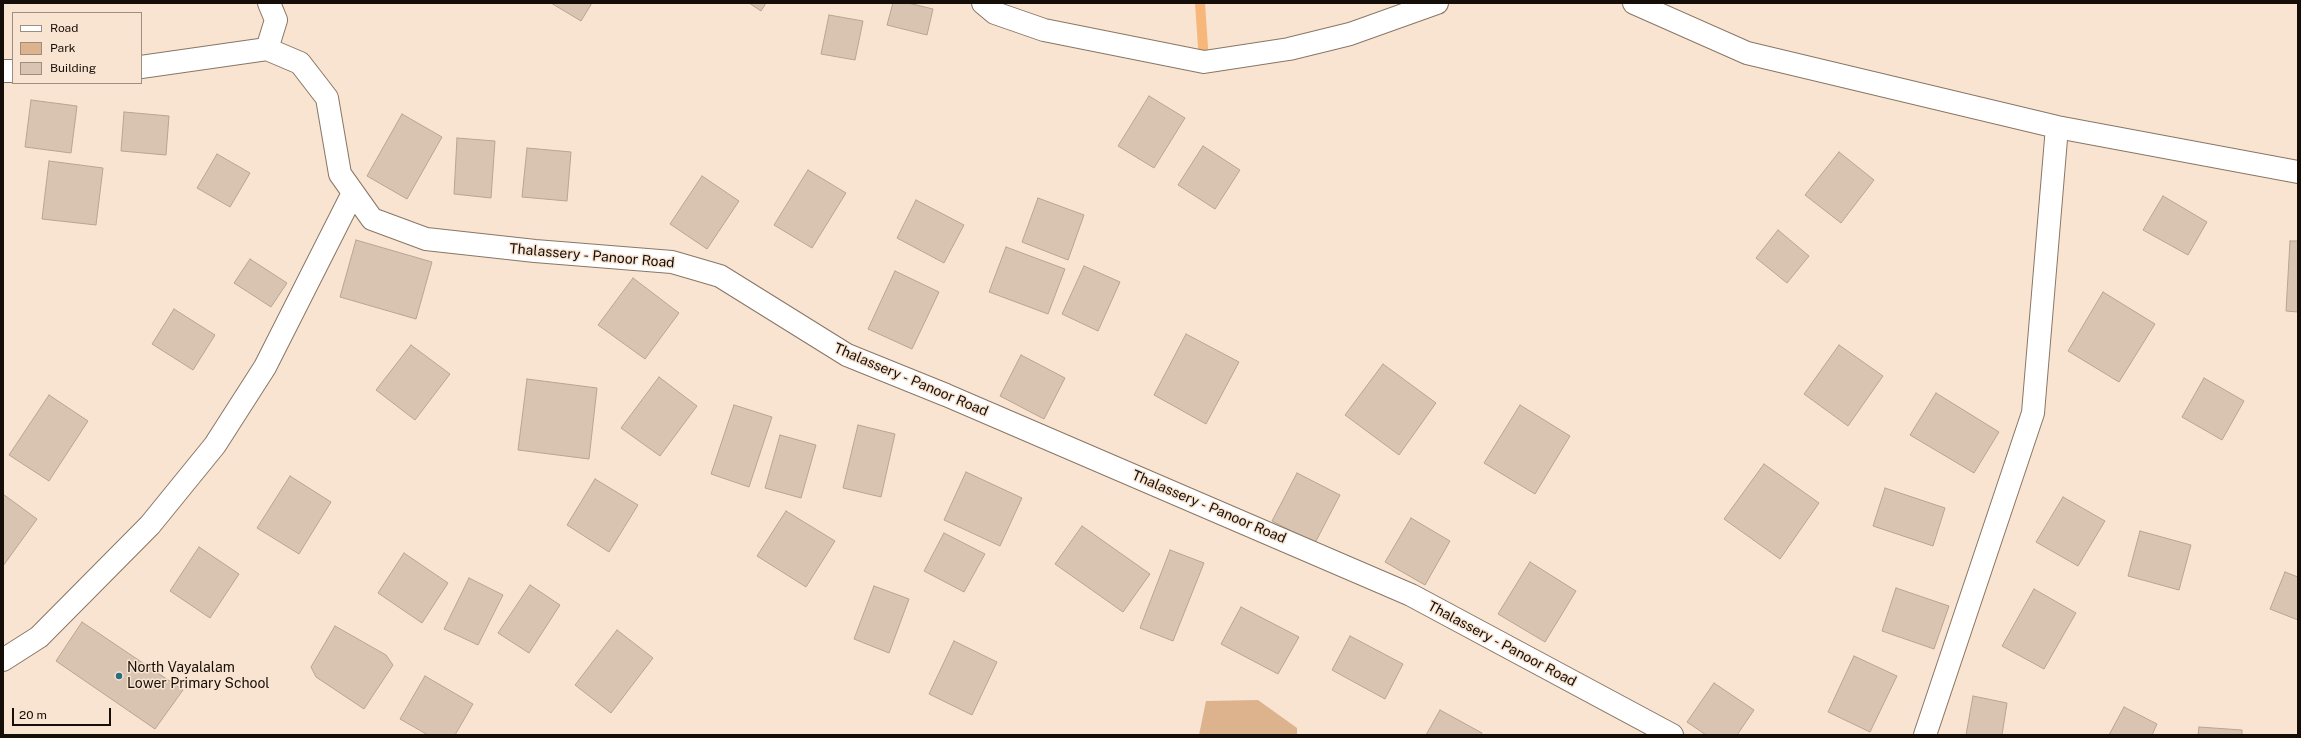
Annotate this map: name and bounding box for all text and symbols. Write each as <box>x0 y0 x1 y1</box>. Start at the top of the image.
legend <box>12 12 142 84</box>
text: Road <box>50 21 78 35</box>
text: Park <box>50 41 76 55</box>
text: Building <box>50 61 96 75</box>
street label: Thalassery - Panoor Road <box>509 240 675 272</box>
street label: Thalassery - Panoor Road <box>831 340 991 420</box>
street label: Thalassery - Panoor Road <box>1129 467 1289 547</box>
street label: Thalassery - Panoor Road <box>1425 598 1579 690</box>
place label: North Vayalalam Lower Primary School <box>127 660 270 692</box>
marker: North Vayalalam Lower Primary School <box>114 671 124 681</box>
scale bar <box>14 700 113 726</box>
text: 20 m <box>19 708 47 722</box>

